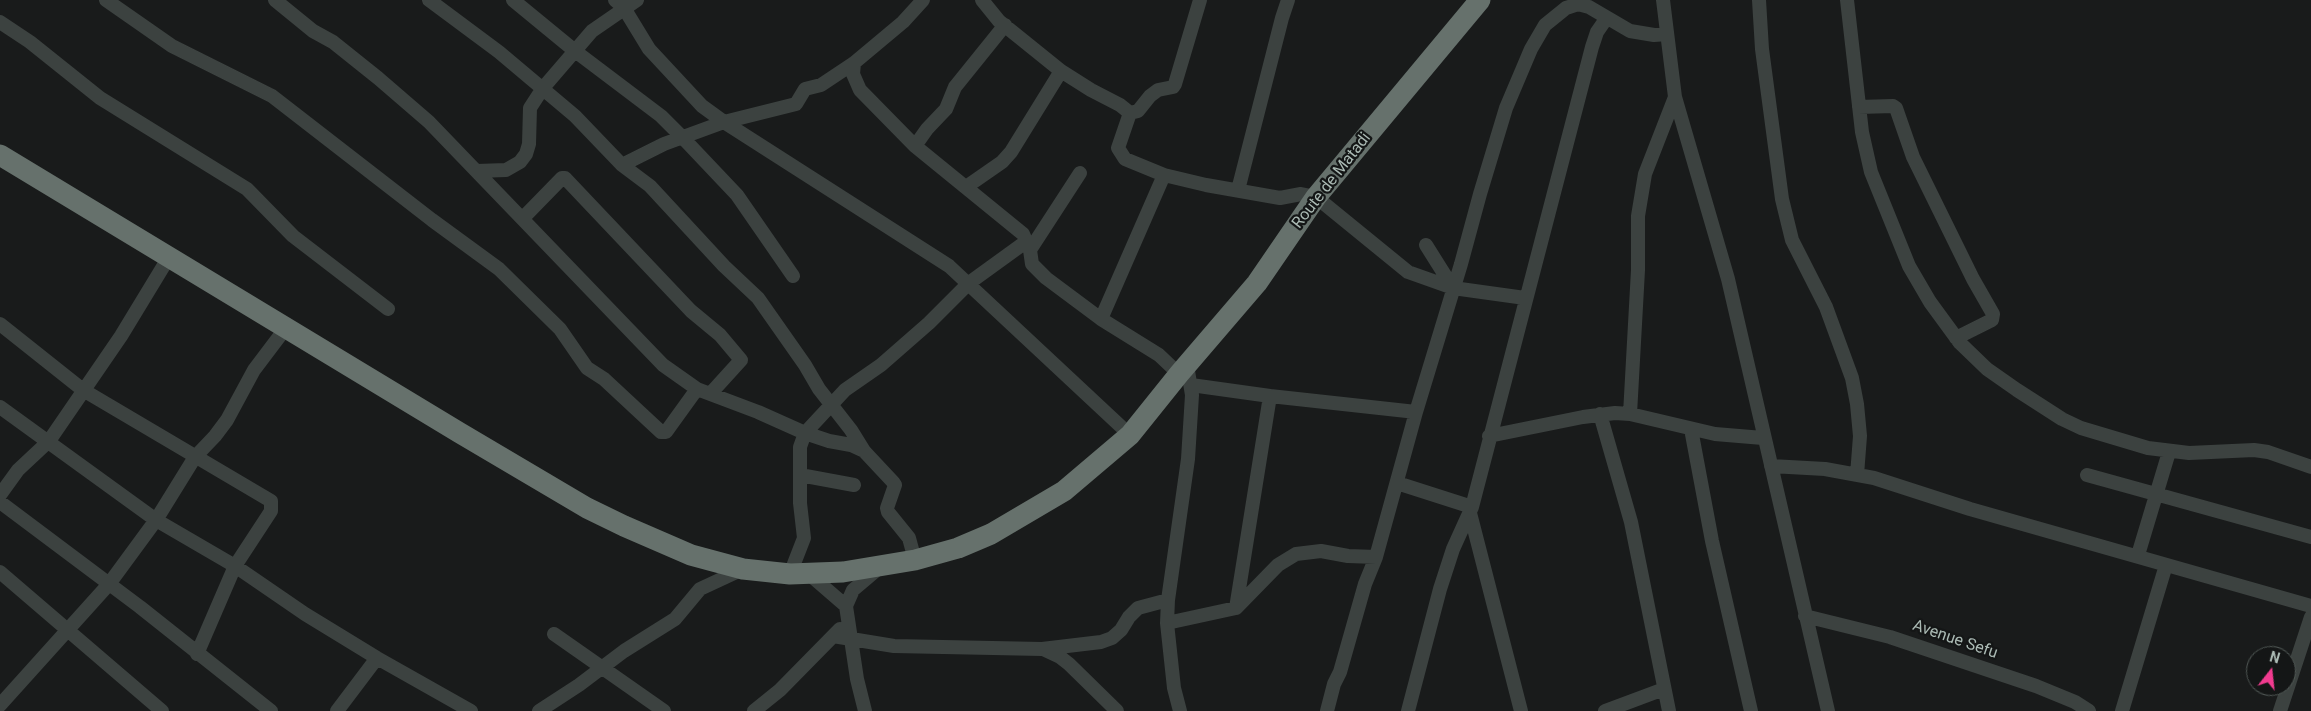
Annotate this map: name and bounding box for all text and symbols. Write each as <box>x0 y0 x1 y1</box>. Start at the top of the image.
street label: Route de Matadi <box>1289 129 1375 233</box>
street label: Avenue Sefu <box>1910 616 2000 664</box>
north arrow <box>2246 646 2296 696</box>
text: N <box>2268 648 2282 667</box>

